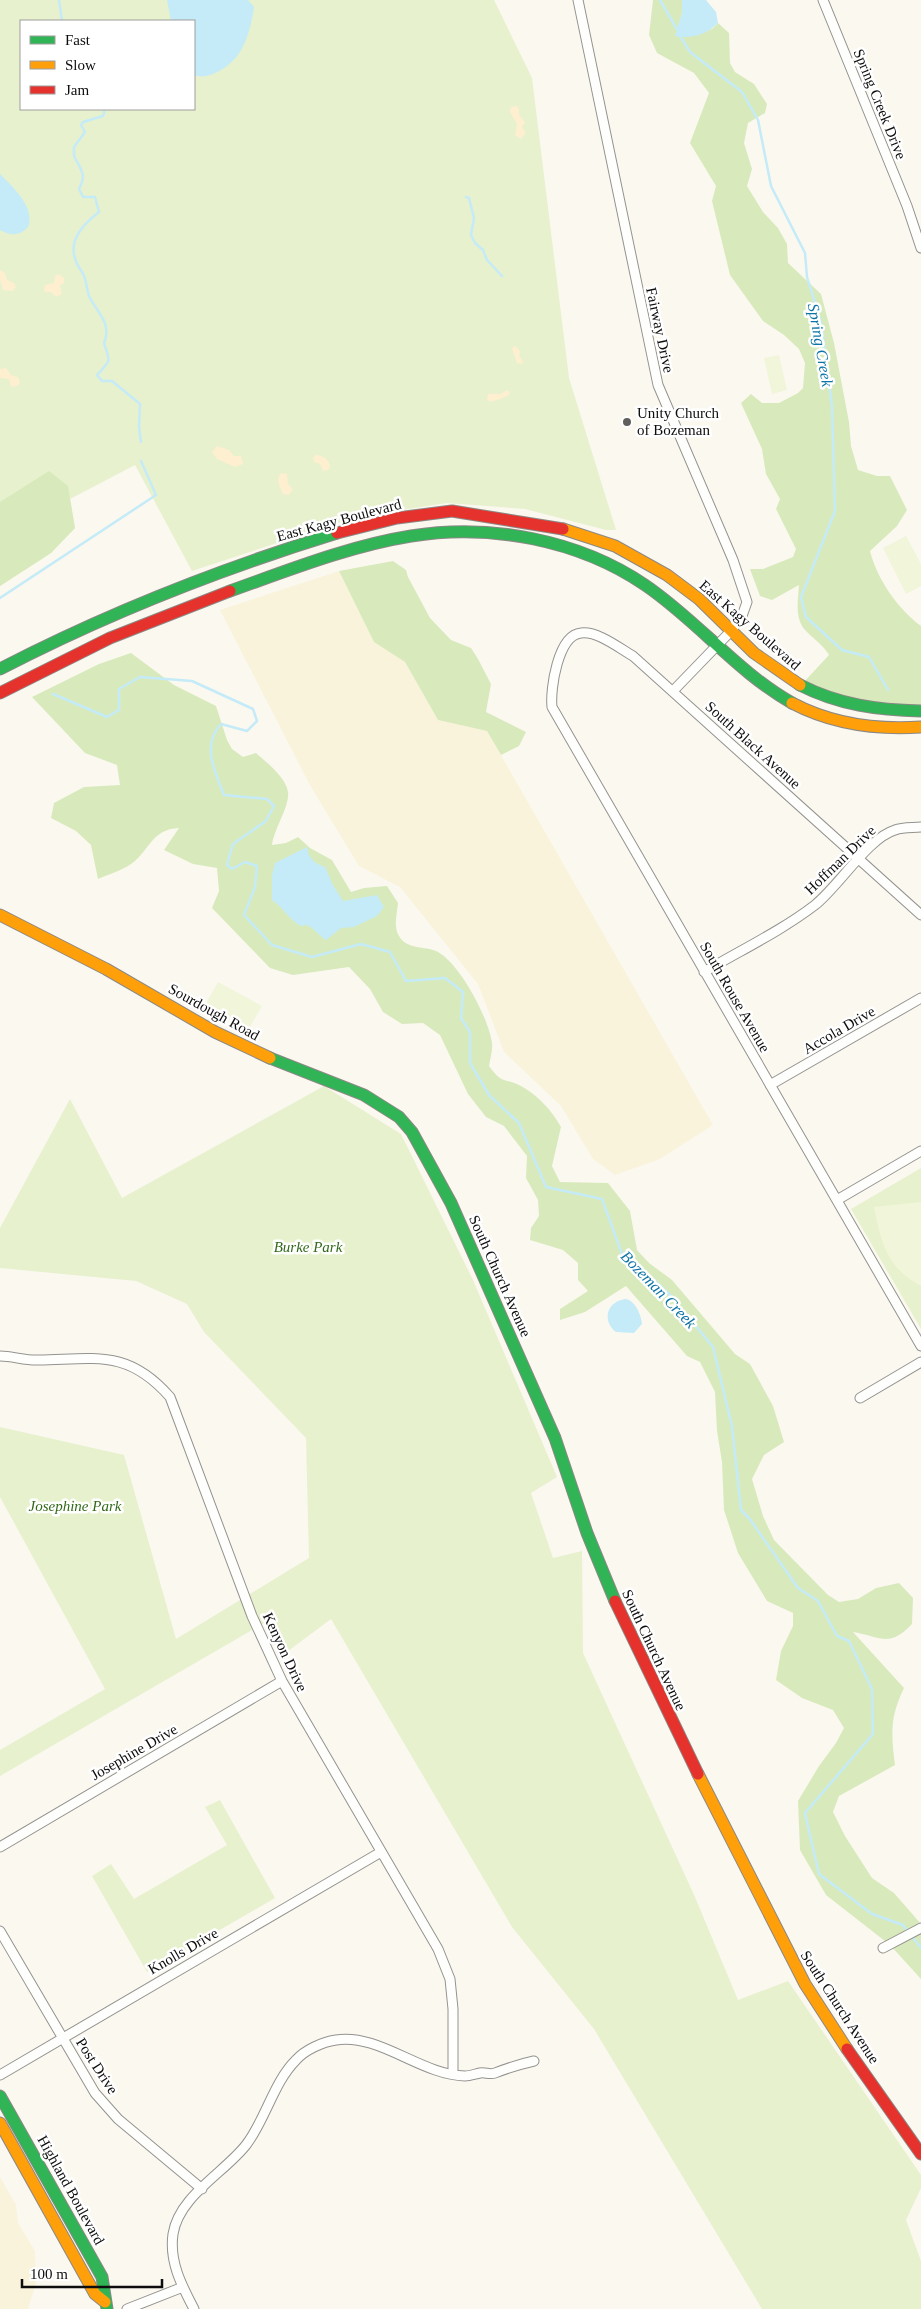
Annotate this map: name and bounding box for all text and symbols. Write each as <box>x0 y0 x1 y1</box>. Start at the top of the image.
legend <box>20 20 195 110</box>
text: Fast <box>65 32 91 48</box>
street label: Spring Creek Drive <box>851 47 910 162</box>
text: Slow <box>65 57 96 73</box>
text: Jam <box>65 82 89 98</box>
street label: Fairway Drive <box>643 286 677 375</box>
water label: Spring Creek <box>804 302 836 389</box>
place label: Unity Church of Bozeman <box>637 405 720 438</box>
marker: Unity Church of Bozeman <box>621 416 633 428</box>
street label: East Kagy Boulevard <box>275 496 404 544</box>
street label: East Kagy Boulevard <box>696 577 804 673</box>
street label: South Black Avenue <box>702 698 804 792</box>
street label: Hoffman Drive <box>801 822 879 898</box>
street label: South Rouse Avenue <box>697 939 773 1055</box>
street label: Sourdough Road <box>166 980 263 1044</box>
street label: Accola Drive <box>800 1003 878 1057</box>
street label: South Church Avenue <box>466 1213 534 1340</box>
park label: Burke Park <box>274 1239 343 1255</box>
water label: Bozeman Creek <box>618 1247 700 1332</box>
park label: Josephine Park <box>29 1498 122 1514</box>
street label: South Church Avenue <box>619 1587 689 1713</box>
street label: Kenyon Drive <box>260 1610 310 1694</box>
street label: Josephine Drive <box>88 1721 180 1783</box>
street label: Knolls Drive <box>145 1924 221 1977</box>
street label: South Church Avenue <box>798 1948 883 2067</box>
street label: Post Drive <box>73 2035 121 2097</box>
street label: Highland Boulevard <box>34 2133 108 2248</box>
scale bar <box>22 2256 162 2288</box>
text: 100 m <box>30 2266 68 2282</box>

